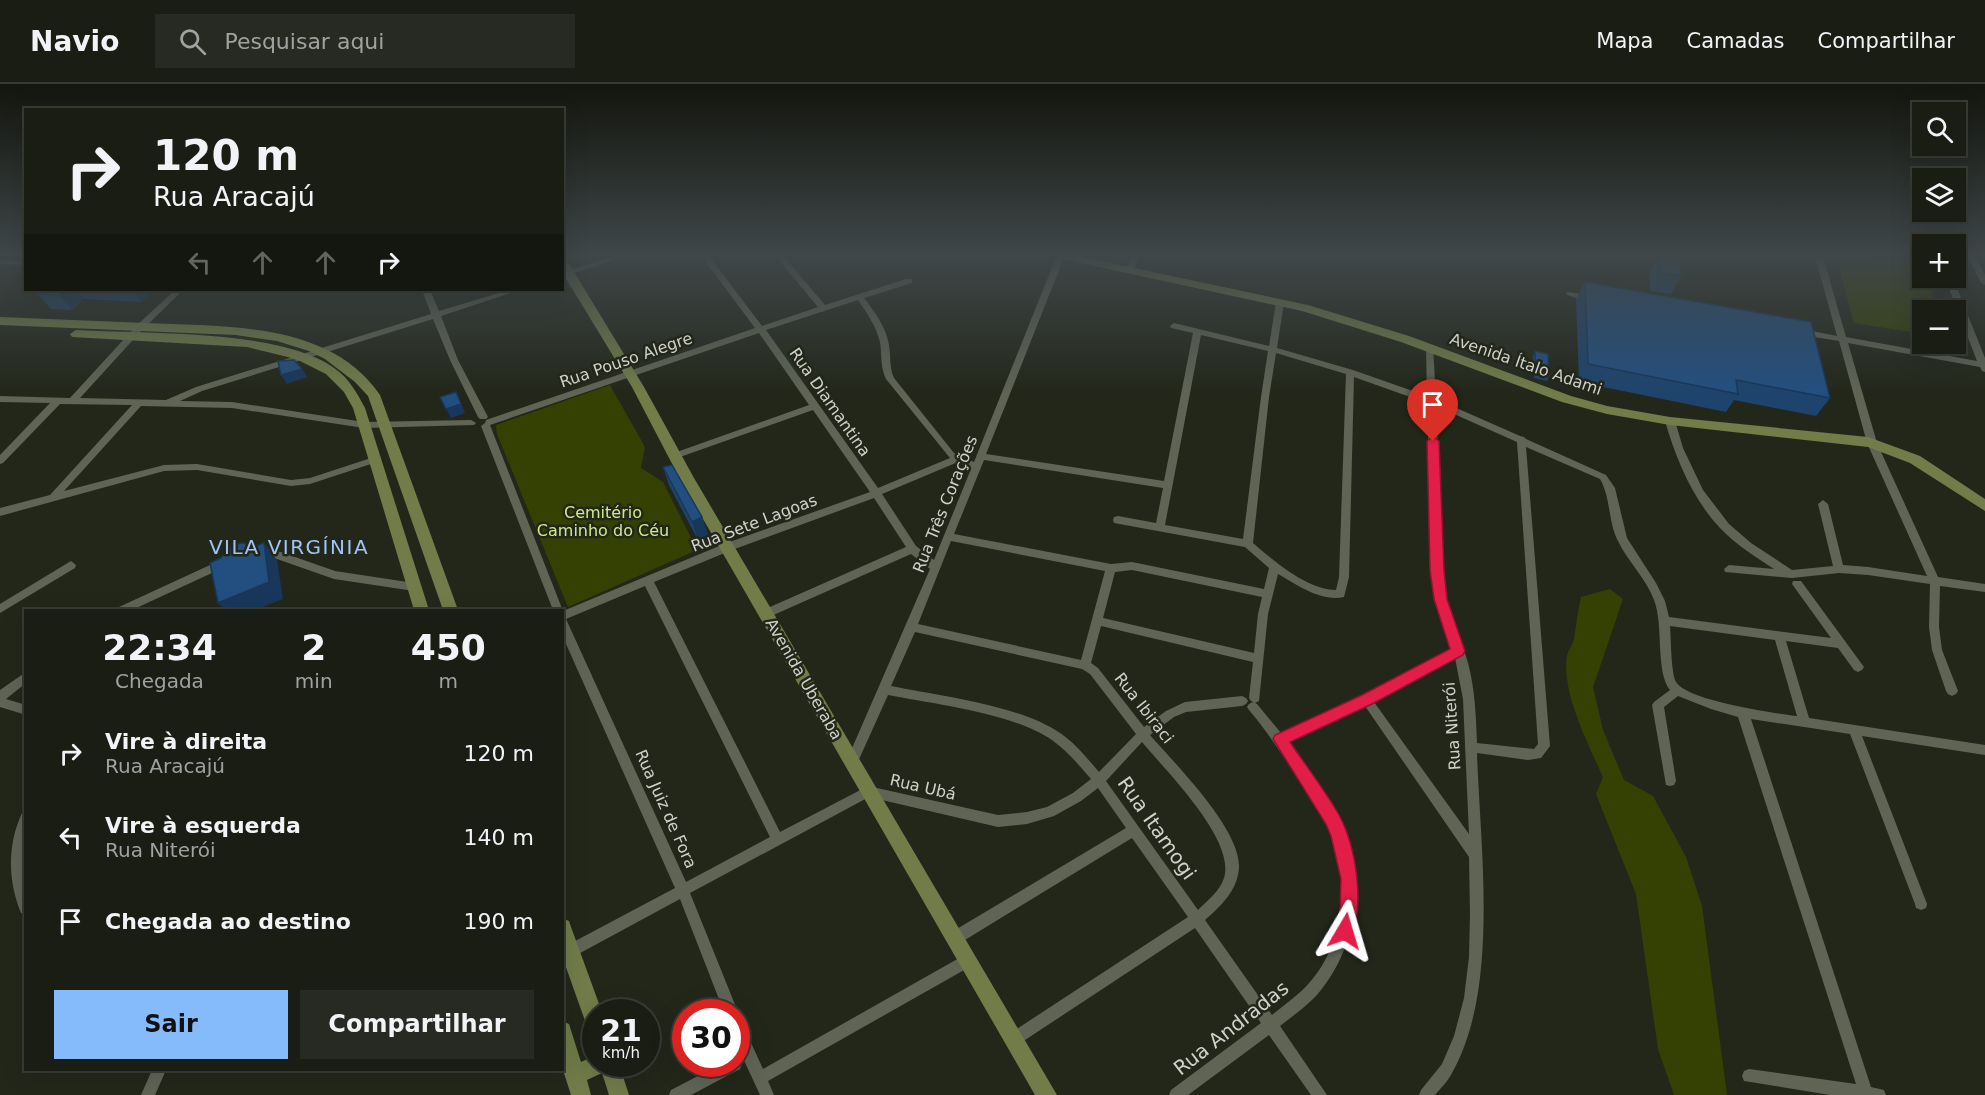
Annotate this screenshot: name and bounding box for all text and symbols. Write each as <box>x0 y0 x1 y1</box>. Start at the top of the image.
search box <box>155 14 575 68</box>
text: Navio <box>30 25 119 58</box>
icon: search <box>176 25 209 58</box>
text: Pesquisar aqui <box>224 29 384 54</box>
text: Mapa <box>1596 29 1653 53</box>
text: Camadas <box>1686 29 1784 53</box>
text: Compartilhar <box>1817 29 1955 53</box>
map controls <box>1912 102 1966 354</box>
button: search <box>1912 102 1966 156</box>
text: 120 m <box>153 131 299 180</box>
icon: right <box>54 132 132 210</box>
button: layers <box>1912 168 1966 222</box>
text: Rua Aracajú <box>153 181 315 212</box>
button: + <box>1912 234 1966 288</box>
icon: left <box>183 246 216 279</box>
icon: ahead <box>246 246 279 279</box>
icon: ahead <box>309 246 342 279</box>
icon: right <box>372 246 405 279</box>
button: − <box>1912 300 1966 354</box>
street label: Rua Pouso Alegre <box>557 328 695 392</box>
street label: Avenida Ítalo Adami <box>1447 329 1605 399</box>
street label: Rua Diamantina <box>785 344 875 460</box>
pin <box>1407 379 1458 441</box>
icon: arrive <box>1416 388 1449 421</box>
street label: Rua Três Corações <box>909 433 981 575</box>
street label: Rua Sete Lagoas <box>688 490 820 556</box>
park label: Cemitério Caminho do Céu <box>537 503 669 540</box>
district label: VILA VIRGÍNIA <box>209 535 369 559</box>
street label: Avenida Uberaba <box>762 615 846 743</box>
text: 22:34 <box>102 627 217 668</box>
text: 2 <box>301 627 326 668</box>
text: 450 <box>411 627 486 668</box>
text: Chegada <box>115 669 204 693</box>
text: min <box>295 669 333 693</box>
text: m <box>439 669 458 693</box>
street label: Rua Ibiraci <box>1111 669 1177 747</box>
street label: Rua Niterói <box>1439 681 1465 771</box>
text: Vire à direita <box>105 729 267 754</box>
icon: right <box>54 737 87 770</box>
text: 120 m <box>464 741 534 766</box>
street label: Rua Juiz de Fora <box>631 747 701 871</box>
text: Rua Aracajú <box>105 754 225 778</box>
street label: Rua Ubá <box>888 770 958 804</box>
street label: Rua Itamogi <box>1113 772 1201 884</box>
text: Vire à esquerda <box>105 813 301 838</box>
icon: left <box>54 821 87 854</box>
text: 140 m <box>464 825 534 850</box>
text: Rua Niterói <box>105 838 216 862</box>
position arrow <box>1313 899 1377 963</box>
icon: arrive <box>54 905 87 938</box>
text: Chegada ao destino <box>105 909 351 934</box>
text: 190 m <box>464 909 534 934</box>
street label: Rua Andradas <box>1169 976 1293 1080</box>
button: Sair <box>54 990 288 1059</box>
button: Compartilhar <box>300 990 534 1059</box>
speed limit sign: 30 <box>672 999 750 1077</box>
text: 21 <box>600 1013 642 1048</box>
text: km/h <box>602 1044 640 1062</box>

